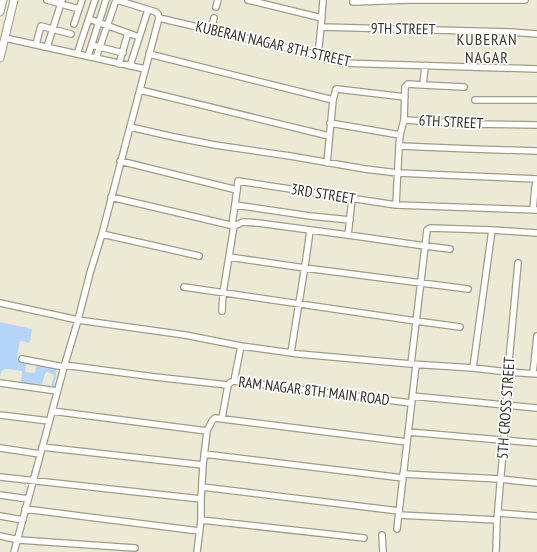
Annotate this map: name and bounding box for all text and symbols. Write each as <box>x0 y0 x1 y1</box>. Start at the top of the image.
street label: KUBERAN NAGAR 8TH STREET <box>194 16 353 71</box>
street label: 9TH STREET <box>371 18 436 39</box>
district label: KUBERAN NAGAR <box>456 29 518 67</box>
street label: 6TH STREET <box>418 110 484 133</box>
street label: 3RD STREET <box>290 179 357 208</box>
street label: 5TH CROSS STREET <box>492 356 519 460</box>
street label: RAM NAGAR 8TH MAIN ROAD <box>237 372 391 409</box>

